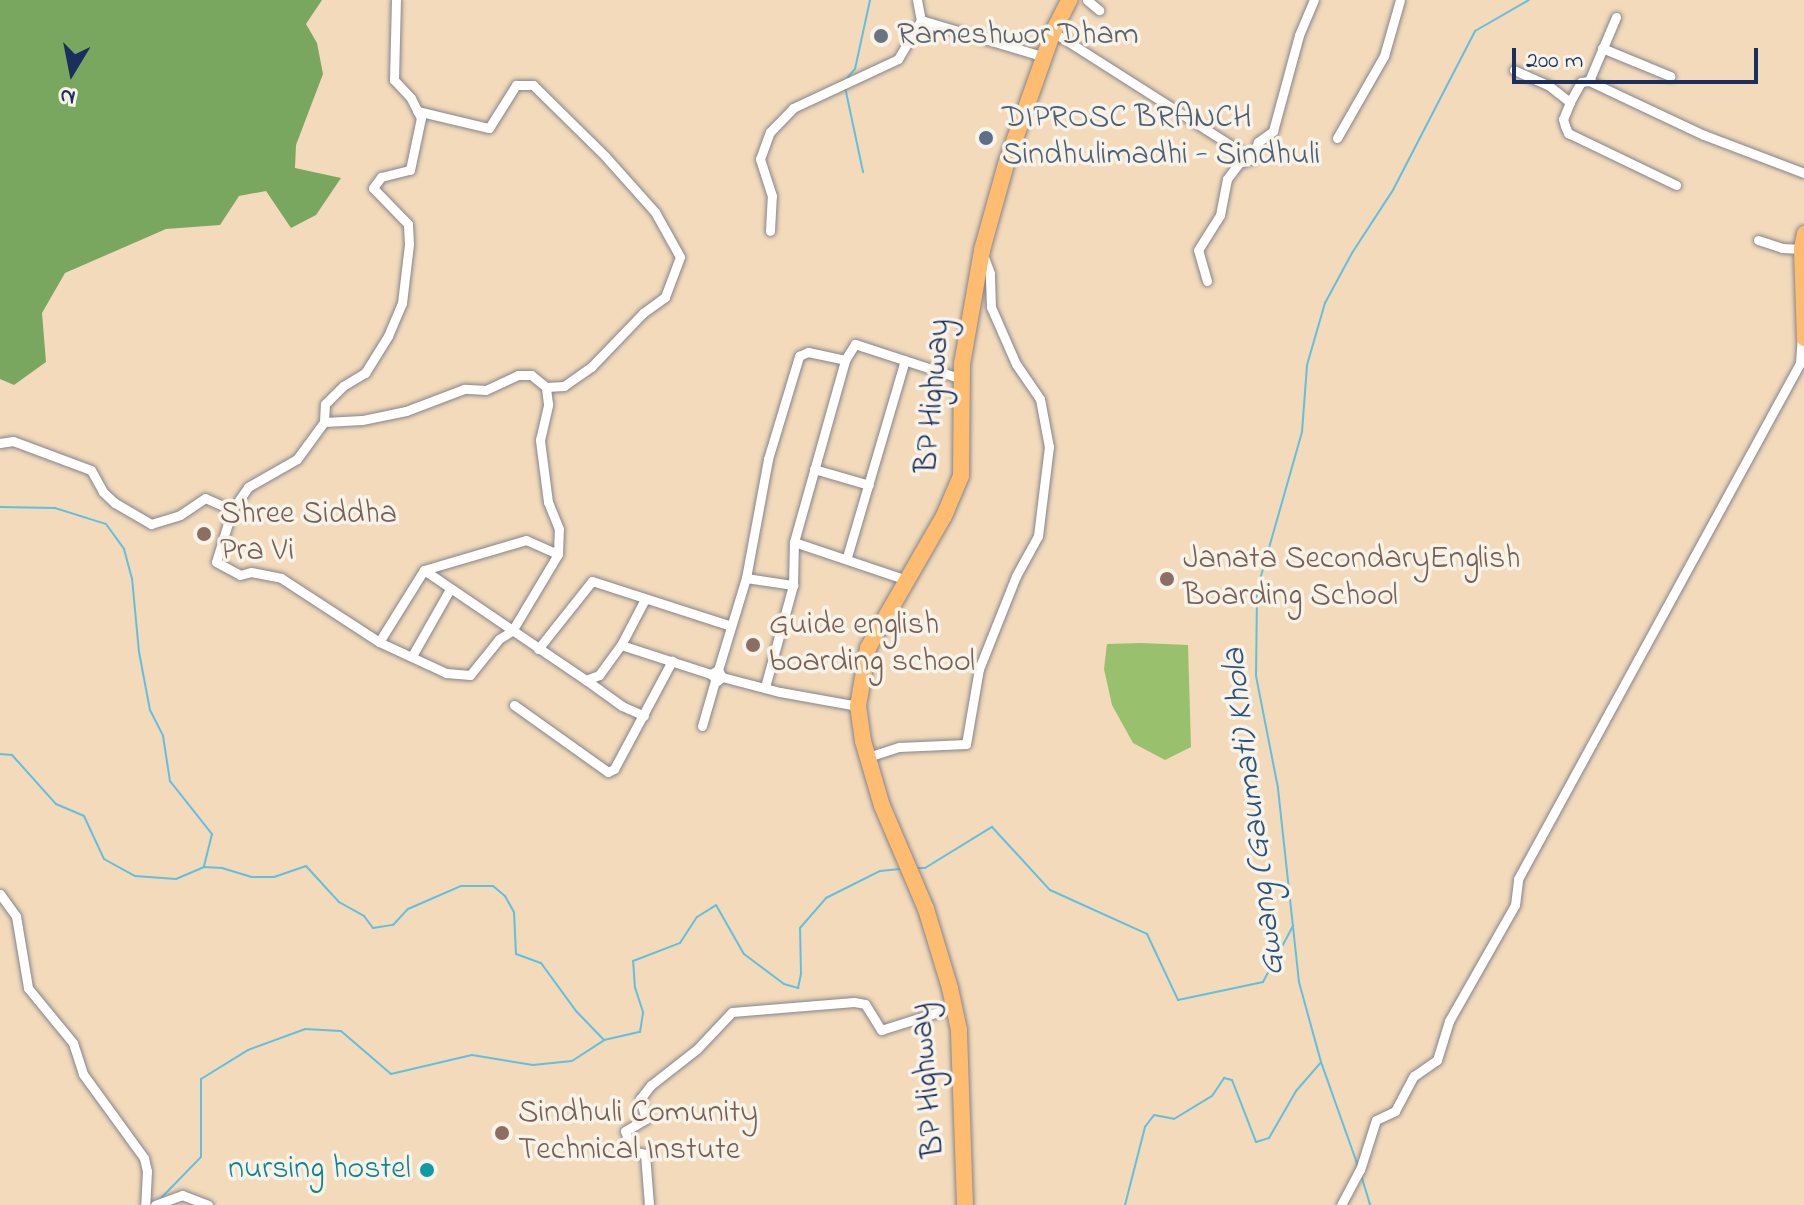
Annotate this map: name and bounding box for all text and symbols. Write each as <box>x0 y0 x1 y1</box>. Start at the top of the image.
place label: Rameshwor Dham <box>897 17 1139 55</box>
marker: Rameshwor Dham <box>872 27 890 45</box>
north arrow <box>32 32 112 112</box>
scale bar <box>1516 32 1762 82</box>
text: 200 m <box>1526 44 1583 79</box>
text: N <box>58 79 78 113</box>
place label: DIPROSC BRANCH Sindhulimadhi - Sindhuli <box>1002 101 1320 176</box>
marker: DIPROSC BRANCH Sindhulimadhi - Sindhuli <box>977 129 995 147</box>
street label: BP Highway <box>909 317 961 475</box>
place label: Shree Siddha Pra Vi <box>220 497 397 572</box>
marker: Shree Siddha Pra Vi <box>195 525 213 543</box>
place label: Janata SecondaryEnglish Boarding School <box>1183 542 1520 617</box>
marker: Janata SecondaryEnglish Boarding School <box>1158 570 1176 588</box>
place label: Guide english boarding school <box>769 608 975 683</box>
marker: Guide english boarding school <box>744 636 762 654</box>
water label: Gwang (Gaumati) Khola <box>1215 646 1295 978</box>
street label: BP Highway <box>903 1001 955 1159</box>
place label: Sindhuli Comunity Technical Instute <box>518 1096 758 1171</box>
marker: Sindhuli Comunity Technical Instute <box>493 1124 511 1142</box>
place label: nursing hostel <box>228 1151 411 1189</box>
marker: nursing hostel <box>418 1161 436 1179</box>

